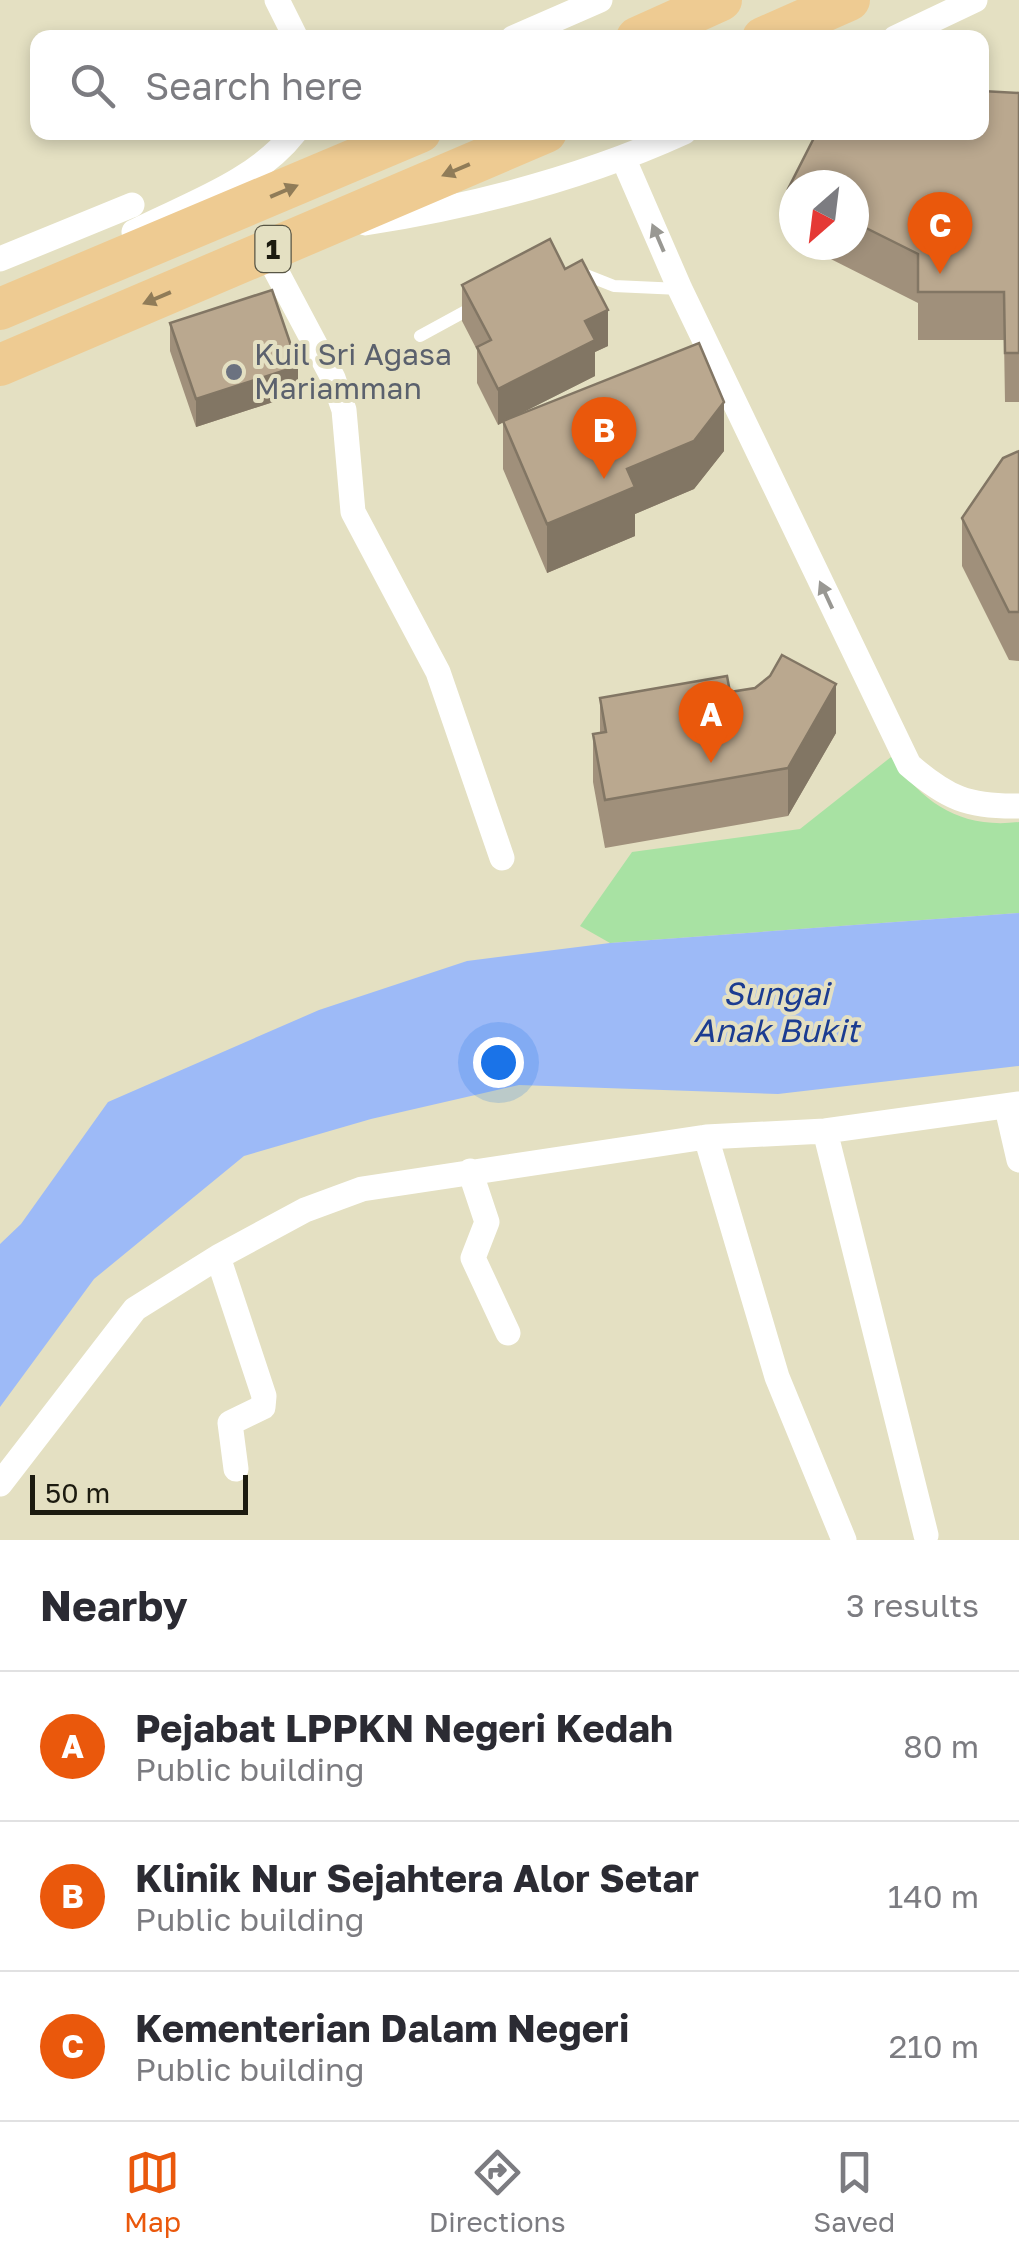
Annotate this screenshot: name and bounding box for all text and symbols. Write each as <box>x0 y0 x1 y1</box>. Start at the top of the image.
search box <box>30 30 989 140</box>
icon: search <box>65 58 120 113</box>
text: Search here <box>145 63 363 108</box>
one-way arrow <box>441 163 471 179</box>
north arrow <box>779 170 869 260</box>
one-way arrow <box>269 183 299 199</box>
pin: C <box>908 192 972 274</box>
one-way arrow <box>650 223 666 253</box>
road number: 1 <box>256 226 290 272</box>
one-way arrow <box>142 290 172 306</box>
place label: Kuil Sri Agasa Mariamman <box>254 336 452 406</box>
marker: Kuil Sri Agasa Mariamman <box>223 361 245 383</box>
pin: B <box>572 396 636 479</box>
one-way arrow <box>818 580 835 609</box>
pin: A <box>678 680 744 763</box>
water label: Sungai Anak Bukit <box>693 974 862 1049</box>
your location <box>473 1037 524 1088</box>
scale bar <box>30 1470 248 1514</box>
text: 50 m <box>45 1476 110 1509</box>
text: Nearby <box>40 1580 188 1630</box>
text: 3 results <box>846 1586 979 1624</box>
text: Pejabat LPPKN Negeri Kedah <box>135 1705 673 1750</box>
text: A <box>61 1727 84 1765</box>
text: 80 m <box>903 1727 979 1765</box>
text: Public building <box>135 1750 364 1788</box>
text: Klinik Nur Sejahtera Alor Setar <box>135 1855 699 1900</box>
text: B <box>61 1877 84 1915</box>
text: 140 m <box>888 1877 979 1915</box>
text: Public building <box>135 1900 364 1938</box>
text: Kementerian Dalam Negeri <box>135 2005 629 2050</box>
text: C <box>61 2027 84 2065</box>
text: 210 m <box>889 2027 979 2065</box>
text: Public building <box>135 2050 364 2088</box>
tab: Map <box>124 2145 181 2238</box>
tab: Directions <box>429 2145 566 2238</box>
tab: Saved <box>813 2145 895 2238</box>

